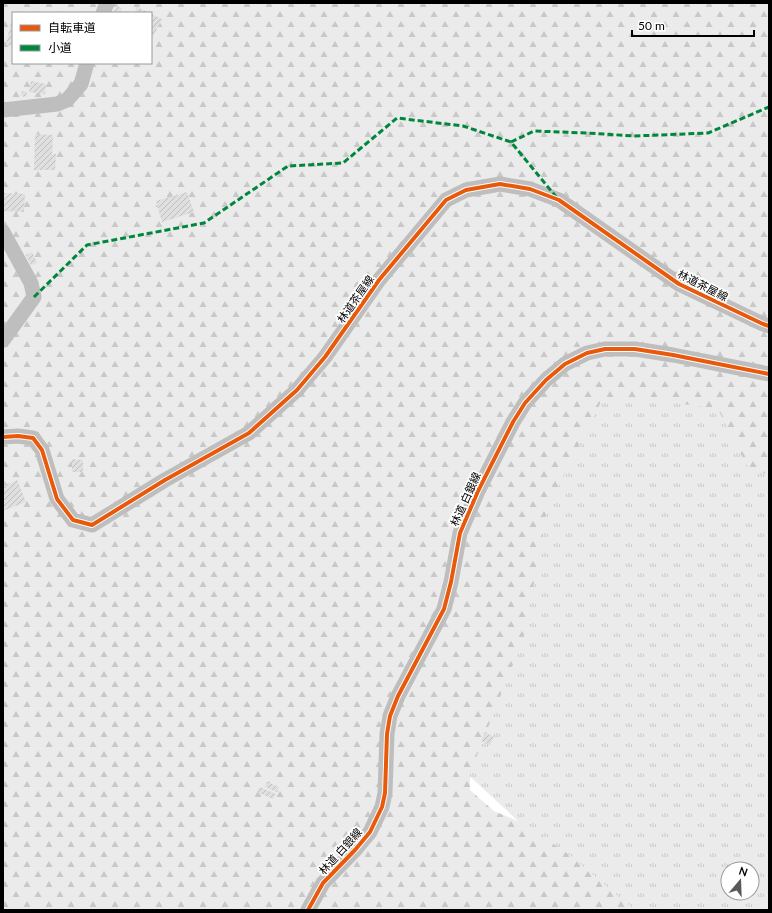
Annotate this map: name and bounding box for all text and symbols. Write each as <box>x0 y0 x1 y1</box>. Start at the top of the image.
legend <box>12 12 152 64</box>
scale bar <box>632 12 754 38</box>
text: 50 m <box>638 18 665 33</box>
text: 自転車道 <box>48 20 96 35</box>
text: 小道 <box>48 40 72 55</box>
street label: 林道茶屋線 <box>676 267 730 303</box>
street label: 林道茶屋線 <box>334 273 376 325</box>
street label: 林道 白銀線 <box>447 470 483 528</box>
street label: 林道 白銀線 <box>316 825 364 877</box>
north arrow <box>720 861 760 901</box>
text: N <box>737 864 750 879</box>

